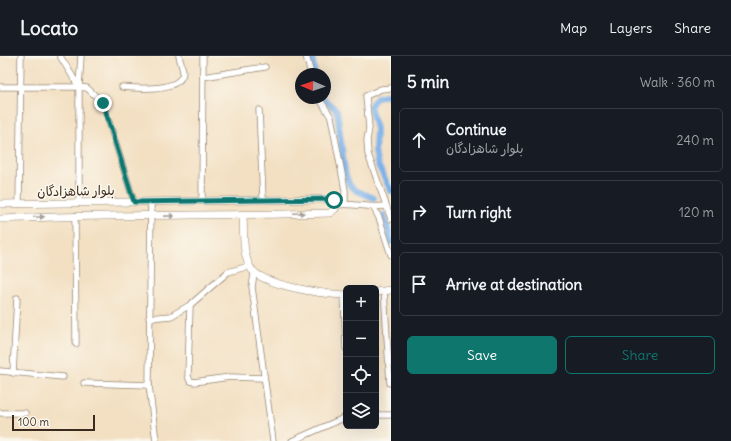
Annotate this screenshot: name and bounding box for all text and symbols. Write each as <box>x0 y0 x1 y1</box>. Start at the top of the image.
text: Locato <box>20 16 78 40</box>
text: Map <box>560 19 587 37</box>
text: Layers <box>609 19 652 37</box>
text: Share <box>674 19 711 37</box>
north arrow <box>295 68 331 104</box>
text: 5 min <box>407 71 449 93</box>
text: Walk · 360 m <box>640 74 715 91</box>
route end <box>94 94 112 112</box>
text: Continue <box>446 120 507 139</box>
icon: ahead <box>408 129 430 151</box>
text: 240 m <box>677 132 714 149</box>
text: بلوار شاهزادگان <box>446 140 523 157</box>
street label: بلوار شاهزادگان <box>37 182 115 200</box>
route start <box>325 191 343 209</box>
icon: right <box>408 201 430 223</box>
text: Turn right <box>446 203 511 222</box>
text: 120 m <box>679 204 714 221</box>
one-way arrow <box>293 210 305 217</box>
one-way arrow <box>163 213 176 219</box>
one-way arrow <box>33 214 46 220</box>
icon: arrive <box>408 273 430 295</box>
text: Arrive at destination <box>446 275 582 294</box>
map controls <box>343 285 379 429</box>
button: + <box>343 285 379 321</box>
button: − <box>343 321 379 357</box>
button: Save <box>407 336 557 374</box>
button: Share <box>565 336 715 374</box>
button: locate <box>343 357 379 393</box>
button: layers <box>343 393 379 429</box>
scale bar <box>12 413 95 432</box>
text: 100 m <box>18 415 49 429</box>

